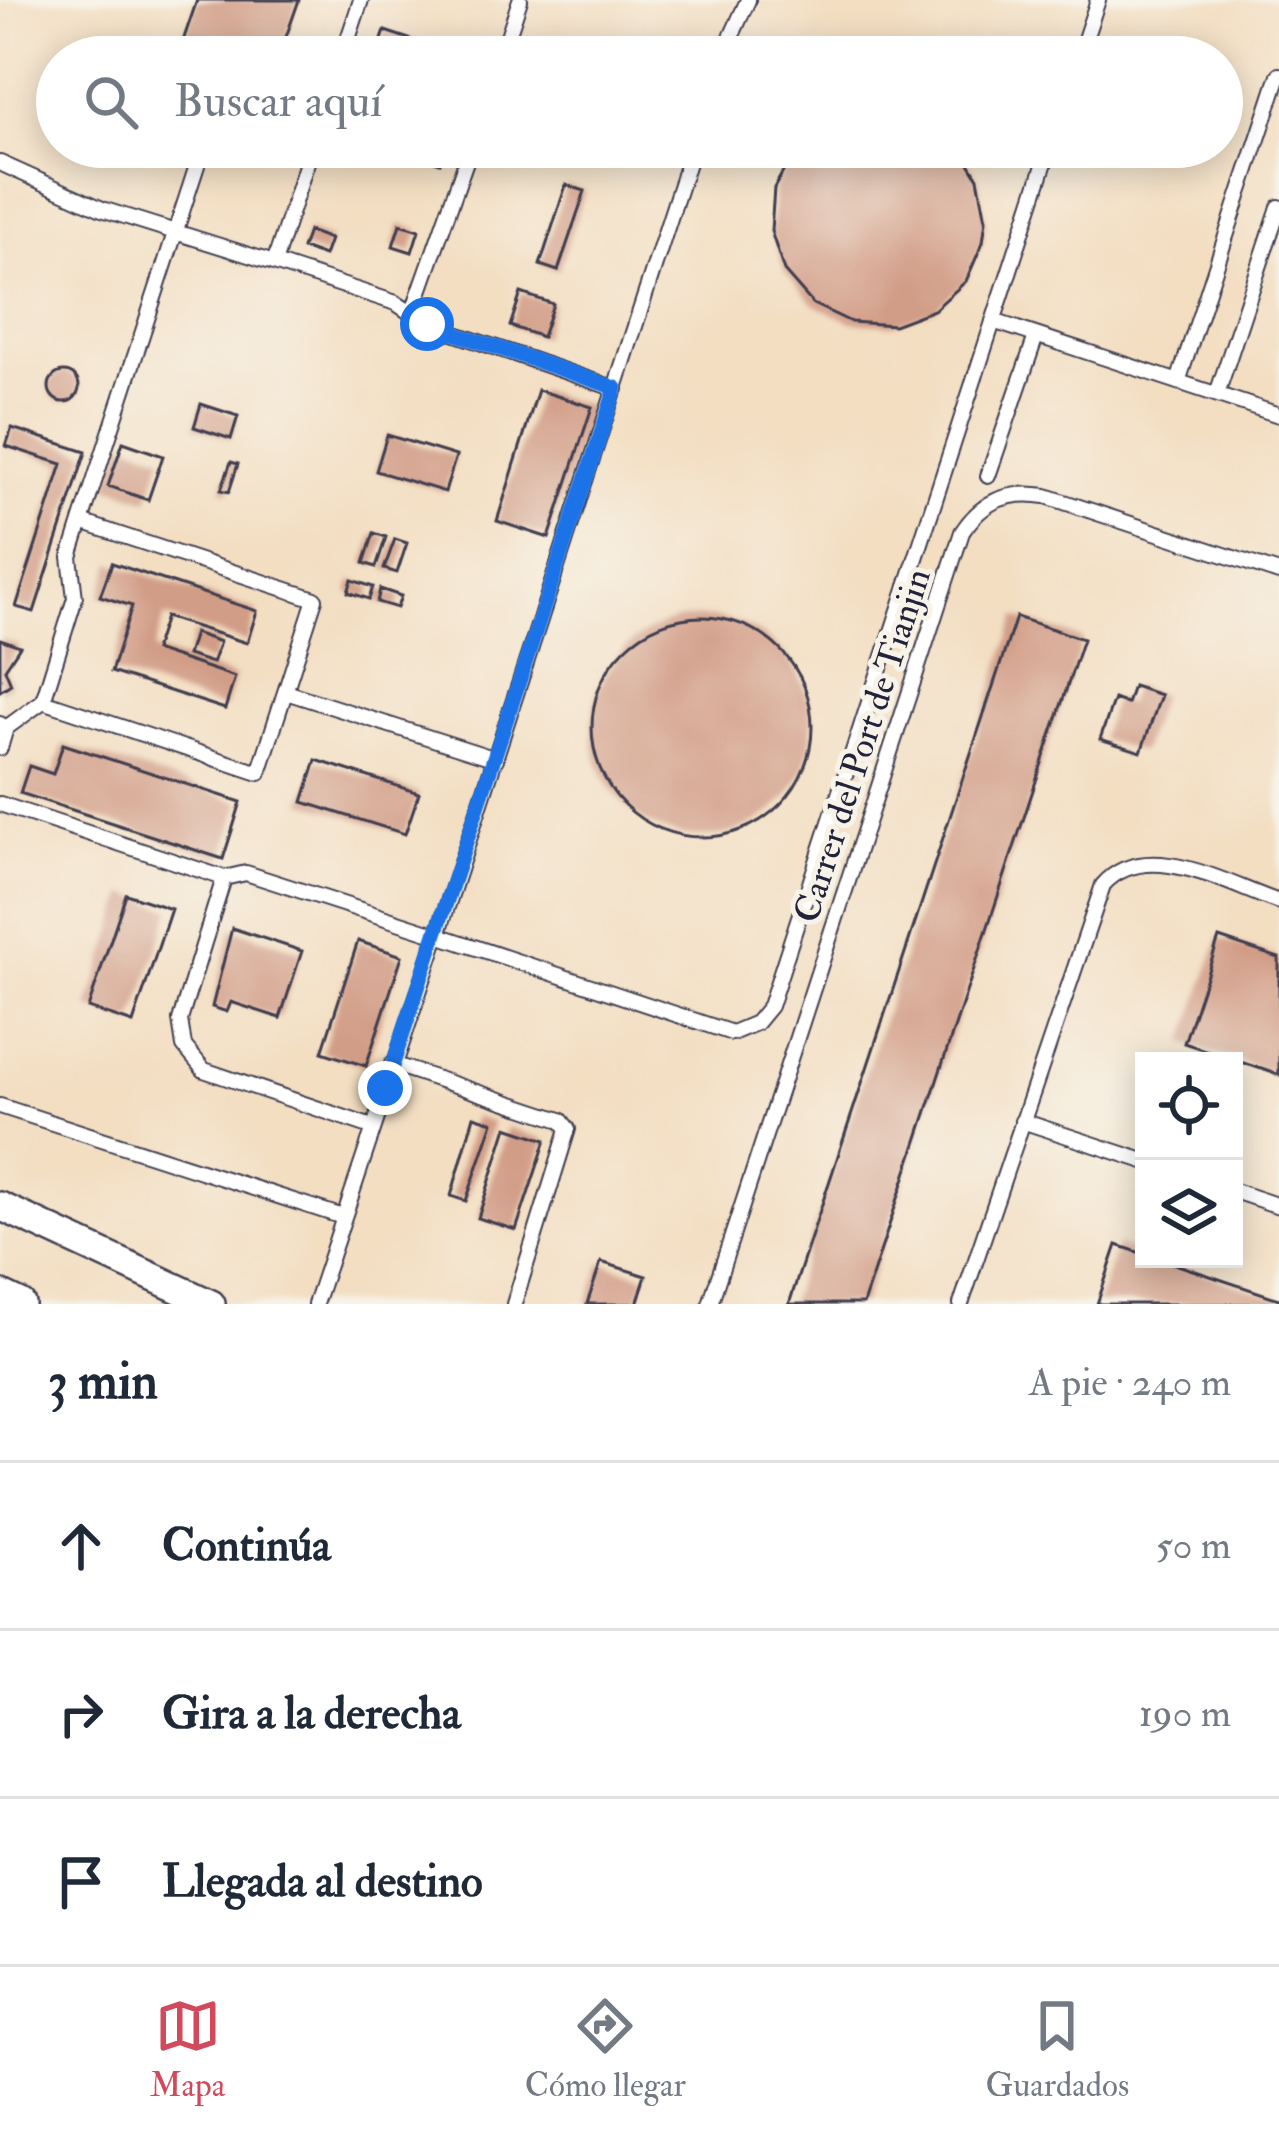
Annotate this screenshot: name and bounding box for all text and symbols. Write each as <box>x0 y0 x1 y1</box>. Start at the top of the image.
search box <box>36 36 1243 168</box>
icon: search <box>78 69 144 135</box>
text: Buscar aquí <box>174 74 382 130</box>
route start <box>400 297 454 351</box>
street label: Carrer del Port de Tianjin <box>784 563 941 928</box>
map controls <box>1135 1052 1243 1268</box>
button: locate <box>1135 1052 1243 1160</box>
route end <box>358 1061 412 1115</box>
button: layers <box>1135 1160 1243 1268</box>
text: 3 min <box>48 1350 158 1414</box>
text: A pie · 240 m <box>1029 1358 1231 1407</box>
icon: ahead <box>48 1513 114 1579</box>
text: Continúa <box>162 1518 331 1574</box>
text: 50 m <box>1156 1521 1231 1570</box>
icon: right <box>48 1681 114 1747</box>
text: Gira a la derecha <box>162 1686 461 1742</box>
text: 190 m <box>1139 1689 1231 1738</box>
icon: arrive <box>48 1849 114 1915</box>
text: Llegada al destino <box>162 1854 483 1910</box>
tab: Mapa <box>150 1993 225 2106</box>
tab: Cómo llegar <box>525 1993 686 2106</box>
tab: Guardados <box>985 1993 1129 2106</box>

